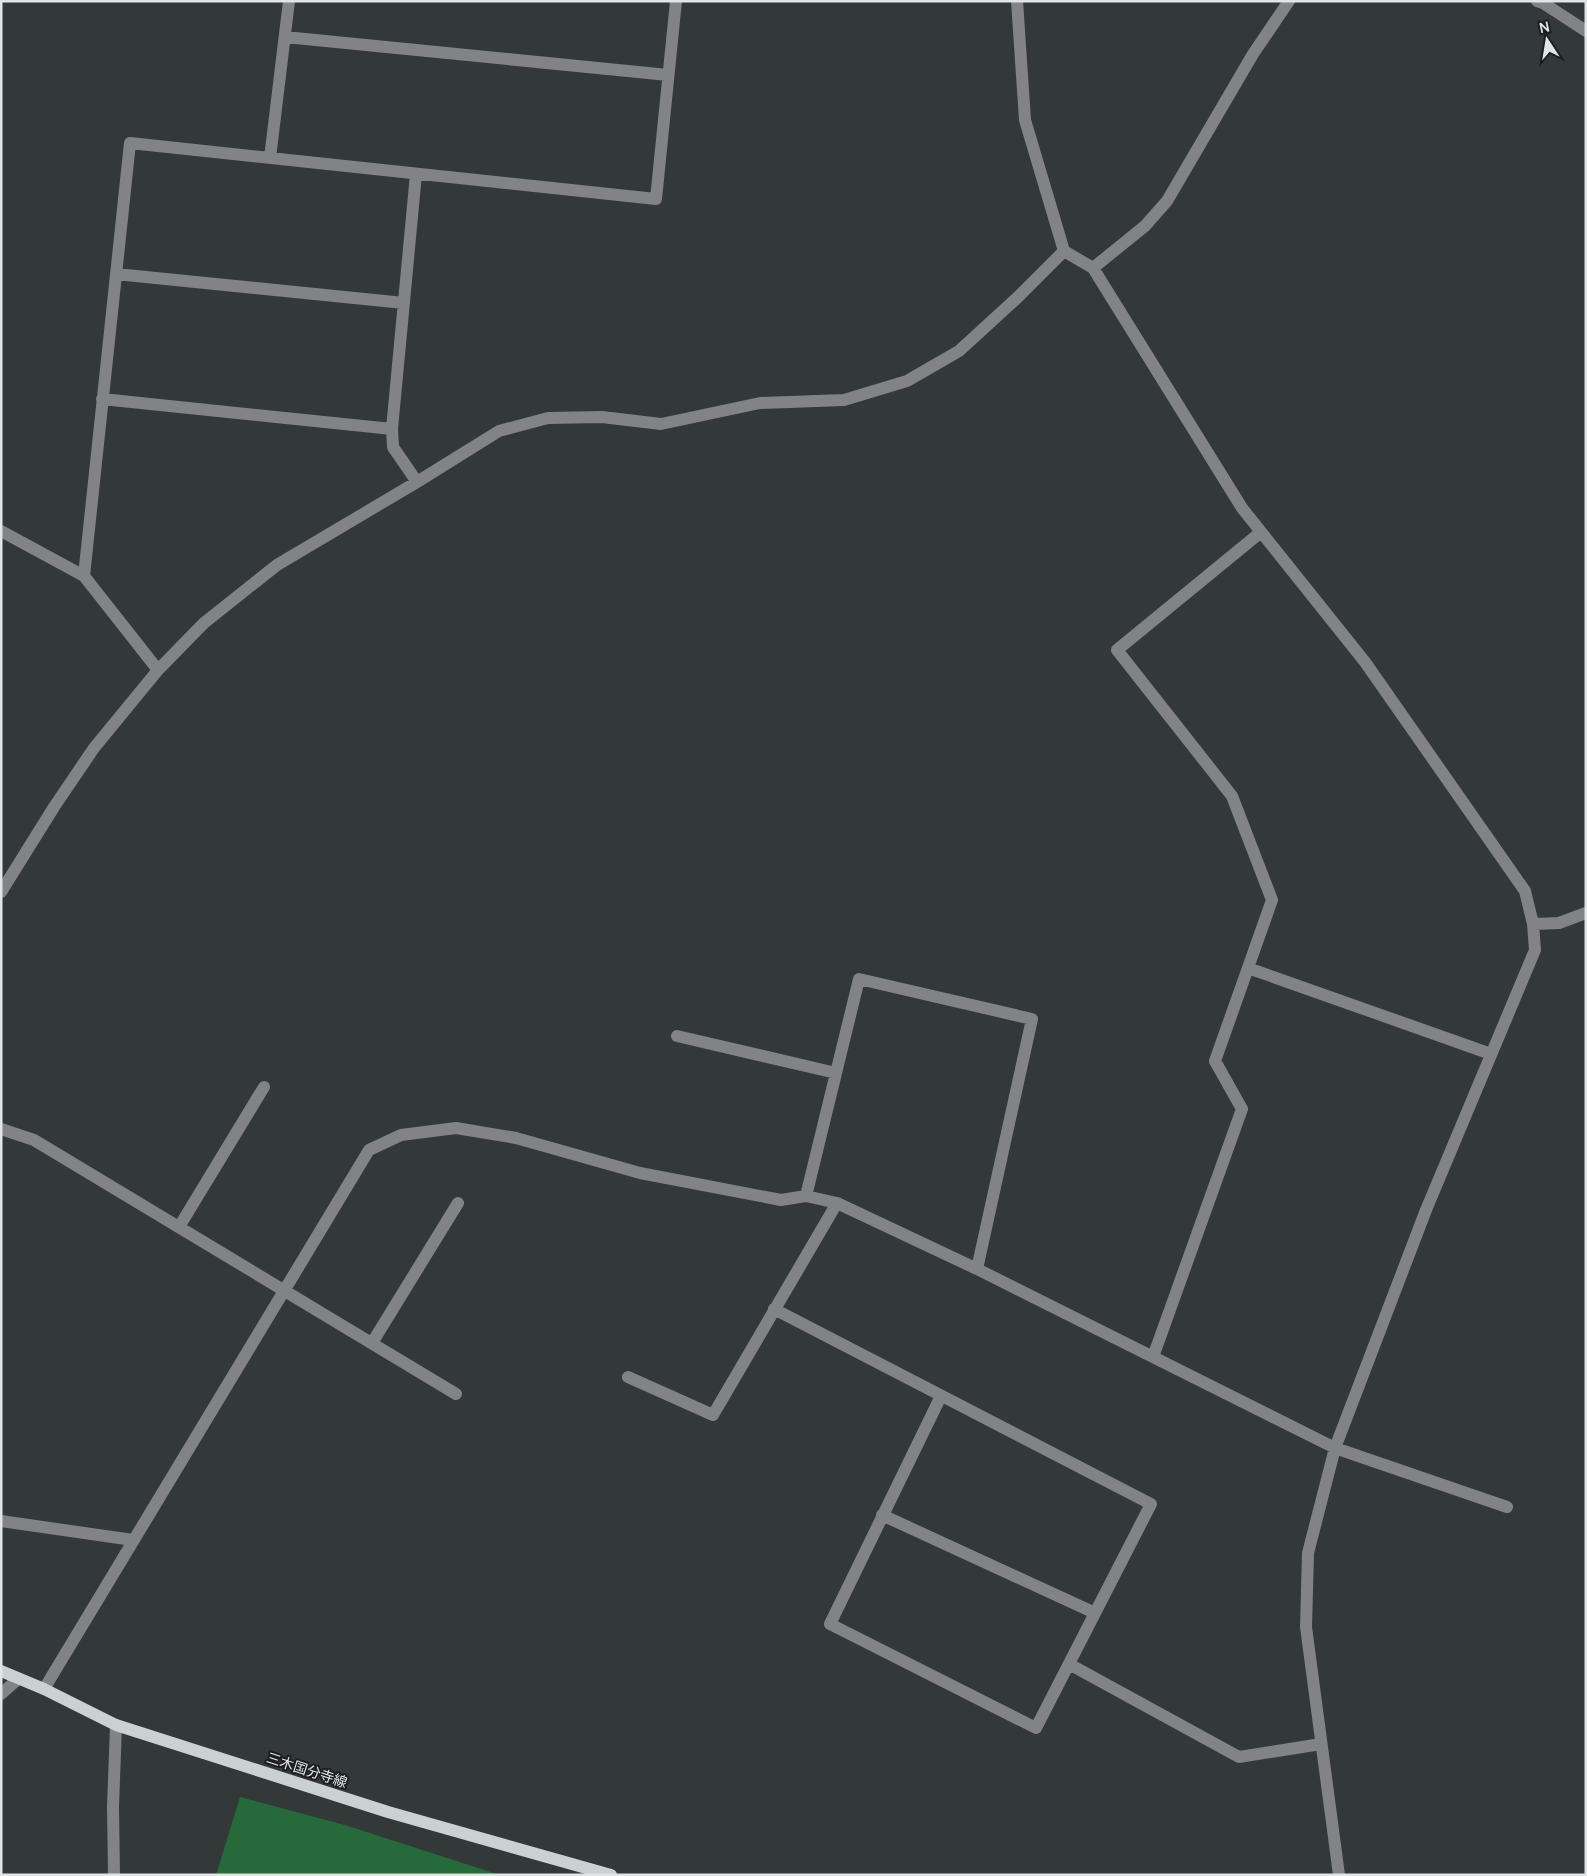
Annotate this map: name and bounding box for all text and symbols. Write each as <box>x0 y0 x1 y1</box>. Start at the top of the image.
north arrow <box>1522 15 1572 65</box>
text: N <box>1537 16 1551 37</box>
street label: 三木国分寺線 <box>264 1748 350 1792</box>

